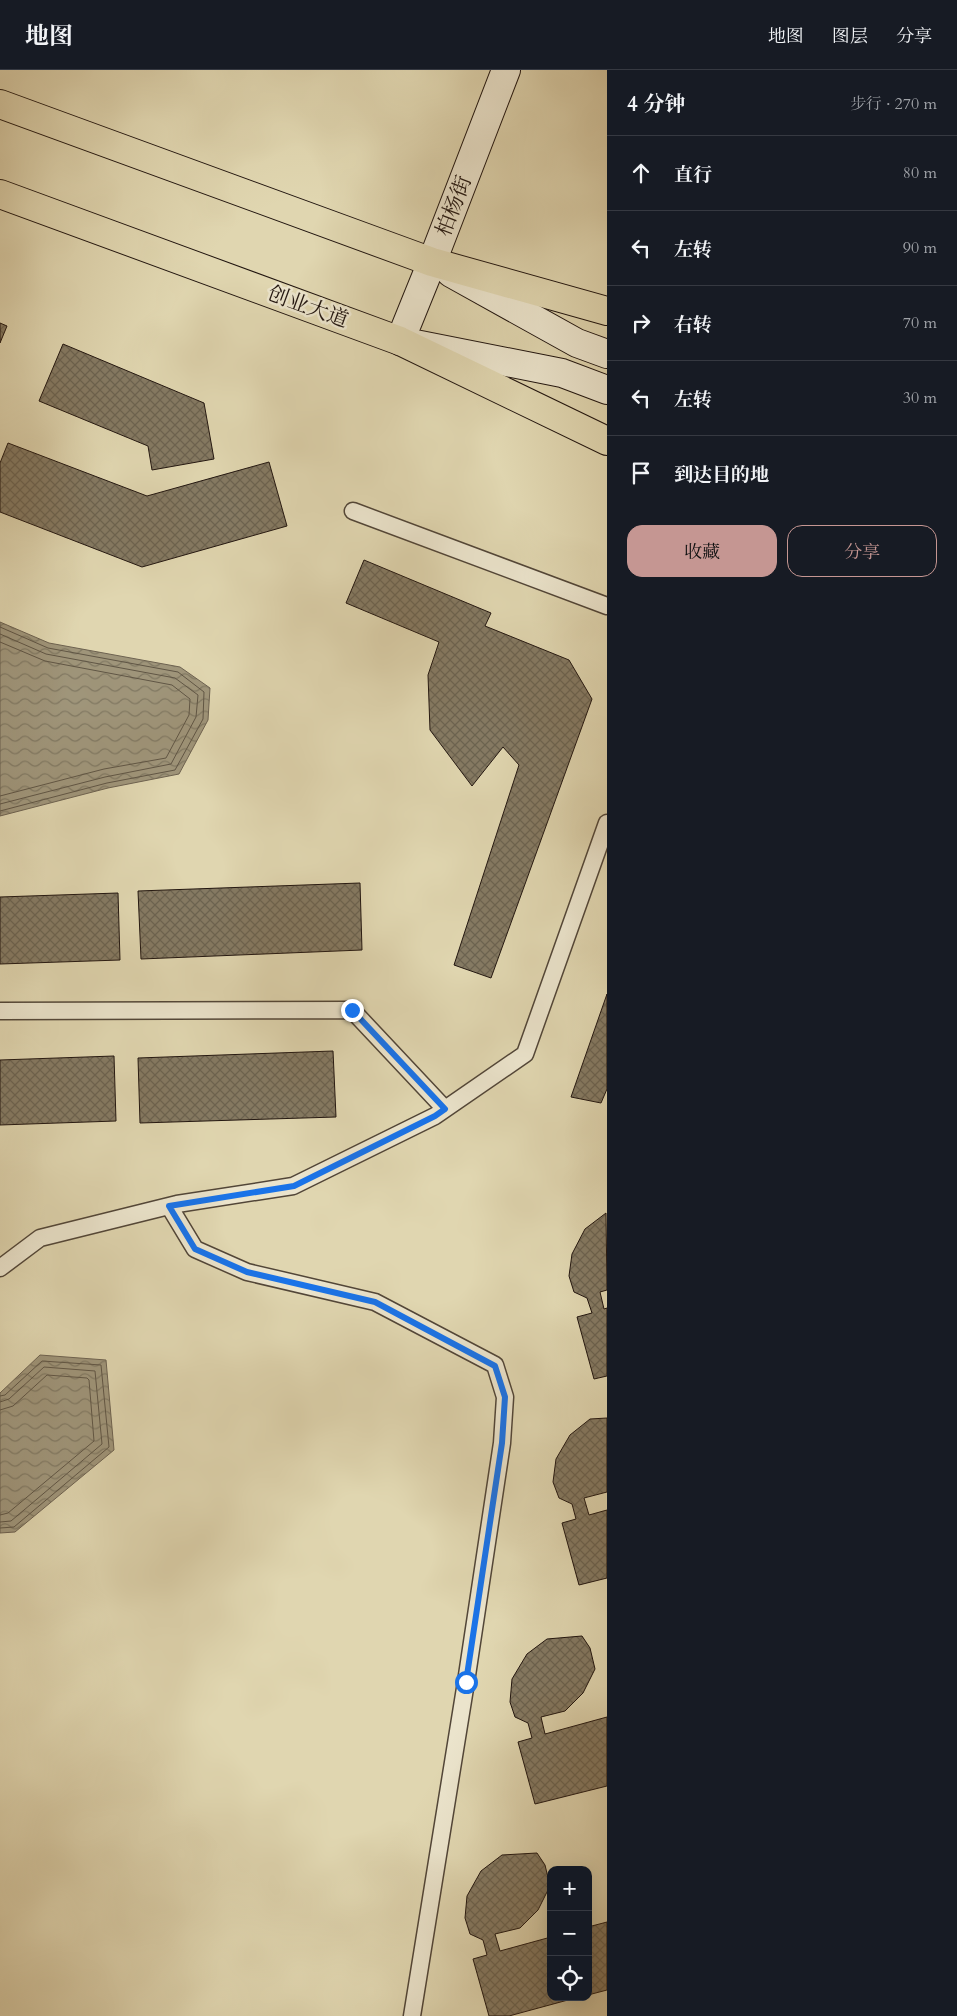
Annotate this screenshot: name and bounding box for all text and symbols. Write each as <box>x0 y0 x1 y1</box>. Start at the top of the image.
text: 地图 <box>25 20 73 53</box>
text: 地图 <box>768 24 804 49</box>
text: 图层 <box>832 24 868 49</box>
text: 分享 <box>896 24 932 49</box>
text: 4 分钟 <box>627 90 685 119</box>
text: 步行 · 270 m <box>850 93 937 115</box>
icon: ahead <box>627 159 655 187</box>
text: 直行 <box>674 162 712 188</box>
text: 80 m <box>903 162 937 184</box>
street label: 柏杨街 <box>429 171 479 241</box>
icon: left <box>627 234 655 262</box>
text: 左转 <box>674 237 712 263</box>
text: 90 m <box>903 237 937 259</box>
street label: 创业大道 <box>264 279 352 335</box>
icon: right <box>627 309 655 337</box>
text: 右转 <box>674 312 712 338</box>
text: 70 m <box>903 312 937 334</box>
icon: left <box>627 384 655 412</box>
text: 左转 <box>674 387 712 413</box>
text: 30 m <box>903 387 937 409</box>
icon: arrive <box>627 459 655 487</box>
text: 到达目的地 <box>674 462 769 488</box>
button: 收藏 <box>627 525 777 577</box>
button: 分享 <box>787 525 937 577</box>
route end <box>341 999 364 1022</box>
route start <box>455 1671 478 1694</box>
map controls <box>547 1866 592 2001</box>
button: + <box>547 1866 592 1911</box>
button: − <box>547 1911 592 1956</box>
button: locate <box>547 1956 592 2001</box>

